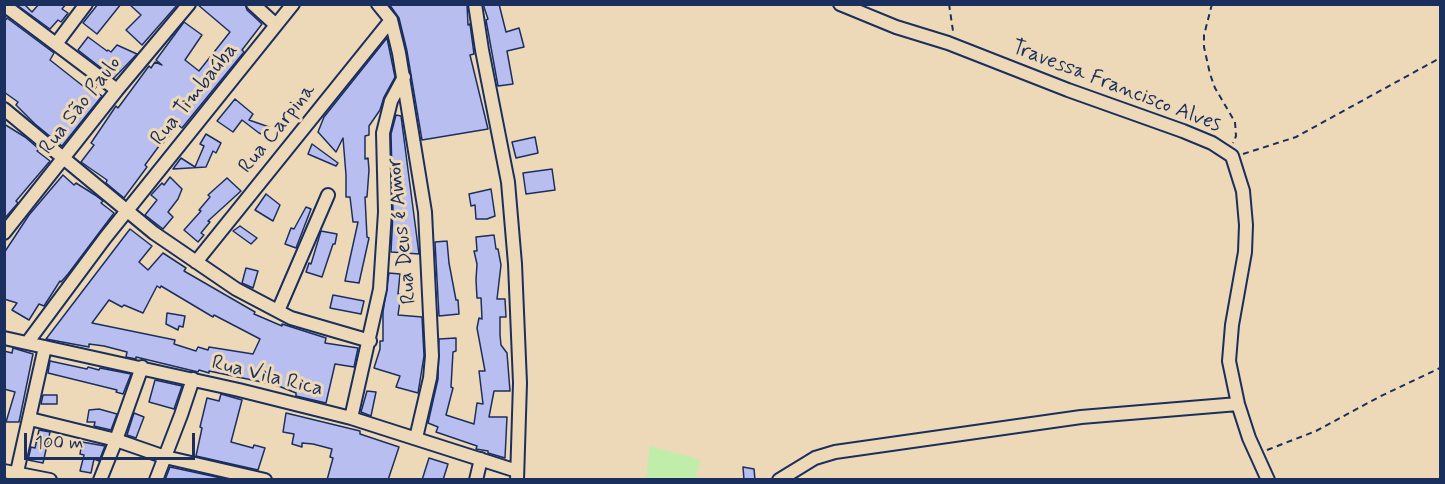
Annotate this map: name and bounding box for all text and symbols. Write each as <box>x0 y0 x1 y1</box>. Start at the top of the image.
street label: Travessa Francisco Alves <box>1008 35 1224 139</box>
street label: Rua Timbaúba <box>146 39 244 151</box>
street label: Rua São Paulo <box>35 52 127 160</box>
street label: Rua Carpina <box>234 79 322 179</box>
street label: Rua Deus é Amor <box>383 157 423 305</box>
street label: Rua Vila Rica <box>209 351 325 403</box>
scale bar <box>27 421 198 459</box>
text: 100 m <box>35 431 83 455</box>

